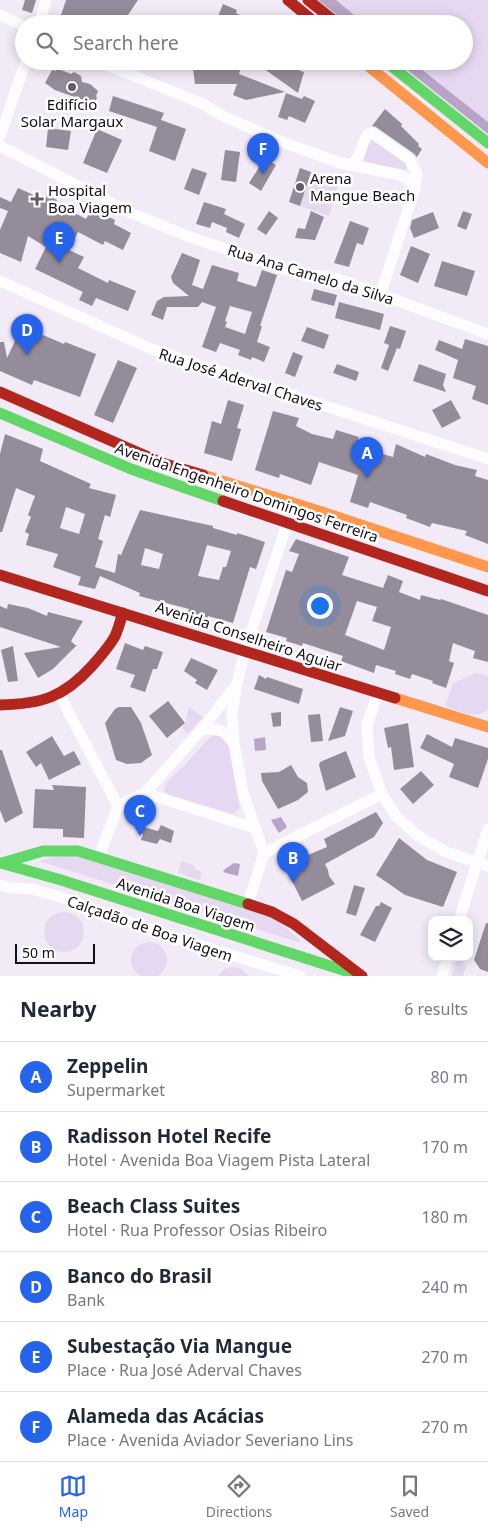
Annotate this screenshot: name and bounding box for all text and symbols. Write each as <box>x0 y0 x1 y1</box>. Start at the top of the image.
search box <box>15 15 473 70</box>
icon: search <box>33 29 61 57</box>
text: Search here <box>73 30 179 56</box>
marker: Edifício Solar Margaux <box>66 81 78 93</box>
place label: Edifício Solar Margaux <box>21 94 123 131</box>
pin: F <box>247 133 279 174</box>
place label: Arena Mangue Beach <box>310 168 415 205</box>
place label: Hospital Boa Viagem <box>48 180 132 217</box>
marker: Arena Mangue Beach <box>294 181 306 193</box>
marker: Hospital Boa Viagem <box>30 192 44 206</box>
pin: E <box>43 222 75 263</box>
street label: Rua Ana Camelo da Silva <box>225 239 397 309</box>
pin: D <box>11 314 43 355</box>
street label: Rua José Aderval Chaves <box>156 343 326 415</box>
pin: A <box>351 437 383 478</box>
street label: Avenida Engenheiro Domingos Ferreira <box>113 438 381 546</box>
your location <box>307 593 333 619</box>
street label: Avenida Conselheiro Aguiar <box>153 596 345 676</box>
pin: C <box>124 795 156 836</box>
pin: B <box>277 842 309 883</box>
street label: Avenida Boa Viagem <box>114 872 258 936</box>
street label: Calçadão de Boa Viagem <box>65 890 235 966</box>
map controls <box>428 916 473 961</box>
button: layers <box>428 916 473 961</box>
scale bar <box>15 941 95 964</box>
text: 50 m <box>22 943 55 962</box>
text: Nearby <box>20 995 96 1023</box>
text: 6 results <box>404 998 468 1020</box>
text: Zeppelin <box>67 1053 148 1079</box>
text: A <box>30 1066 42 1088</box>
text: 80 m <box>431 1066 468 1088</box>
text: Supermarket <box>67 1079 165 1101</box>
text: Radisson Hotel Recife <box>67 1123 271 1149</box>
text: B <box>31 1136 41 1158</box>
text: 170 m <box>421 1136 468 1158</box>
text: Hotel · Avenida Boa Viagem Pista Lateral <box>67 1149 370 1171</box>
text: Beach Class Suites <box>67 1193 240 1219</box>
text: C <box>31 1206 41 1228</box>
text: 180 m <box>421 1206 468 1228</box>
text: Hotel · Rua Professor Osias Ribeiro <box>67 1219 327 1241</box>
text: Banco do Brasil <box>67 1263 212 1289</box>
text: D <box>30 1276 42 1298</box>
text: 240 m <box>421 1276 468 1298</box>
text: Bank <box>67 1289 105 1311</box>
text: Subestação Via Mangue <box>67 1333 292 1359</box>
text: E <box>32 1346 40 1368</box>
text: 270 m <box>421 1346 468 1368</box>
text: Place · Rua José Aderval Chaves <box>67 1359 302 1381</box>
text: Alameda das Acácias <box>67 1403 264 1429</box>
text: F <box>32 1416 40 1438</box>
text: 270 m <box>421 1416 468 1438</box>
text: Place · Avenida Aviador Severiano Lins <box>67 1429 353 1451</box>
tab: Map <box>59 1472 88 1521</box>
tab: Directions <box>206 1472 272 1521</box>
tab: Saved <box>390 1472 429 1521</box>

